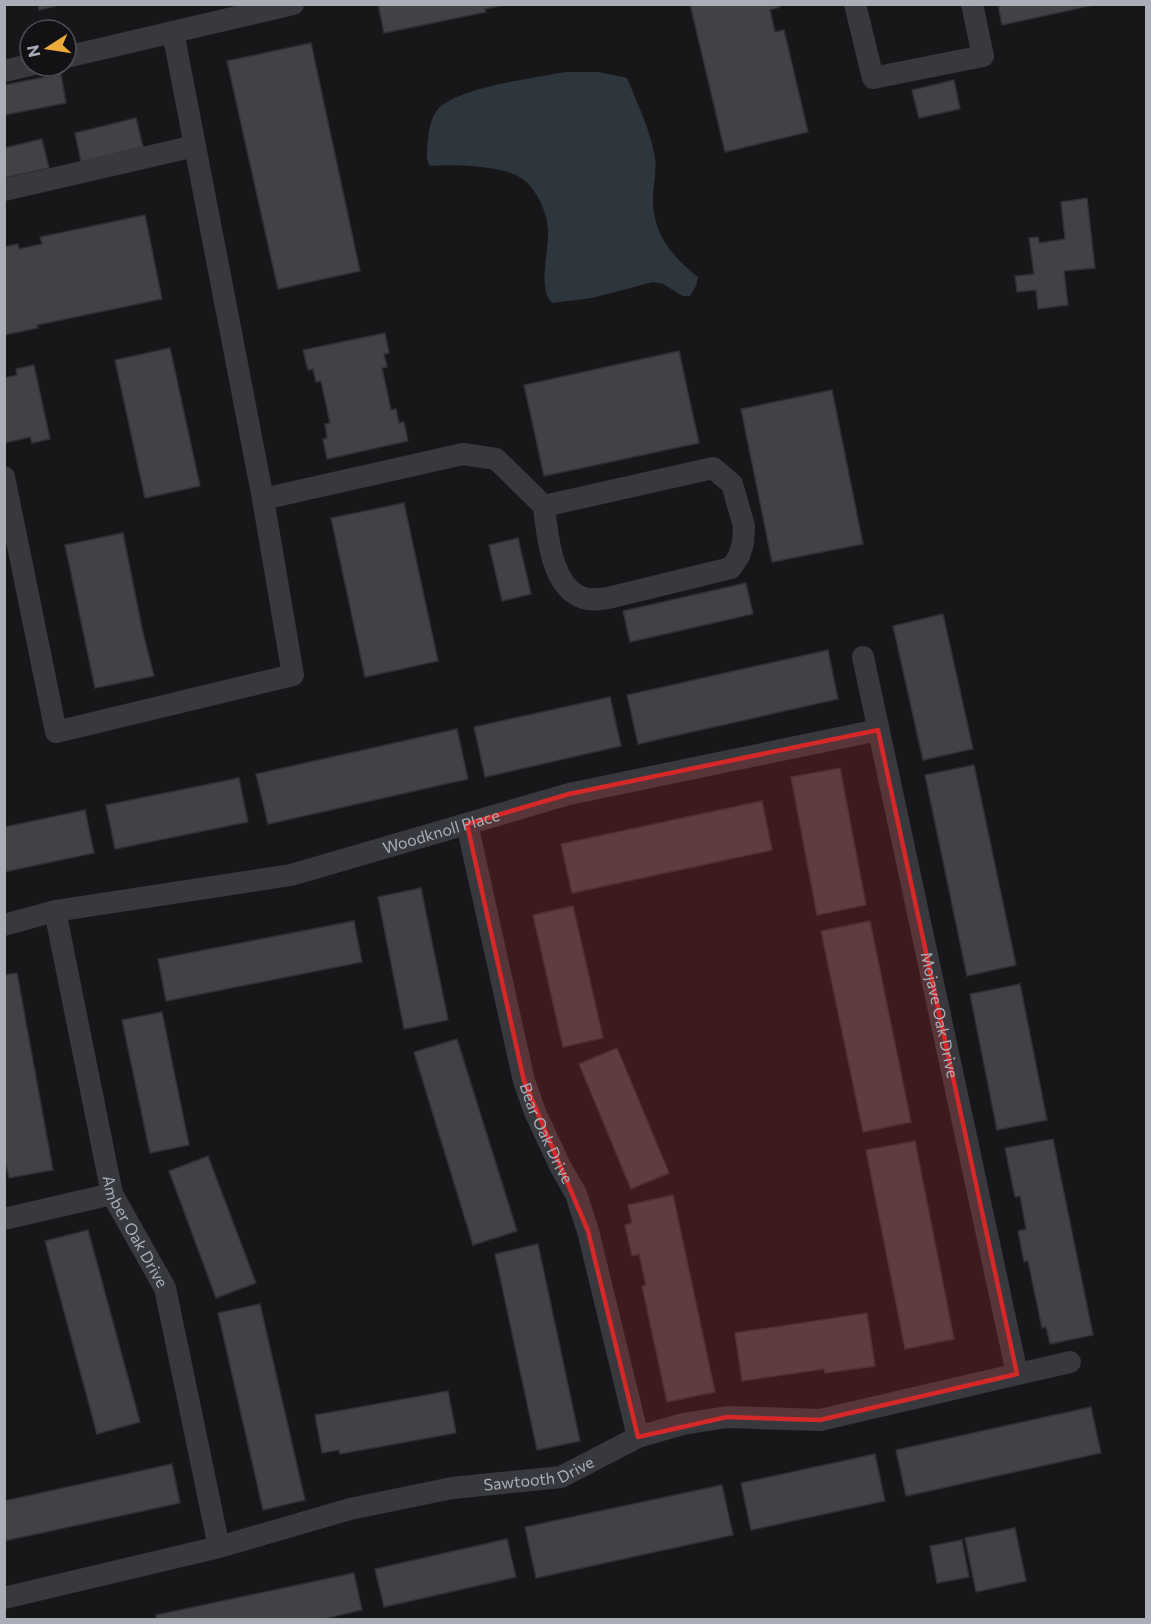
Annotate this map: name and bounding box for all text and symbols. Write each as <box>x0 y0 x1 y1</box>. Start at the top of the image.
north arrow <box>18 18 78 78</box>
text: N <box>22 43 43 59</box>
street label: Woodknoll Place <box>380 805 502 857</box>
street label: Mojave Oak Drive <box>918 950 963 1080</box>
street label: Bear Oak Drive <box>516 1080 578 1187</box>
street label: Amber Oak Drive <box>99 1174 173 1290</box>
street label: Sawtooth Drive <box>483 1452 597 1494</box>

